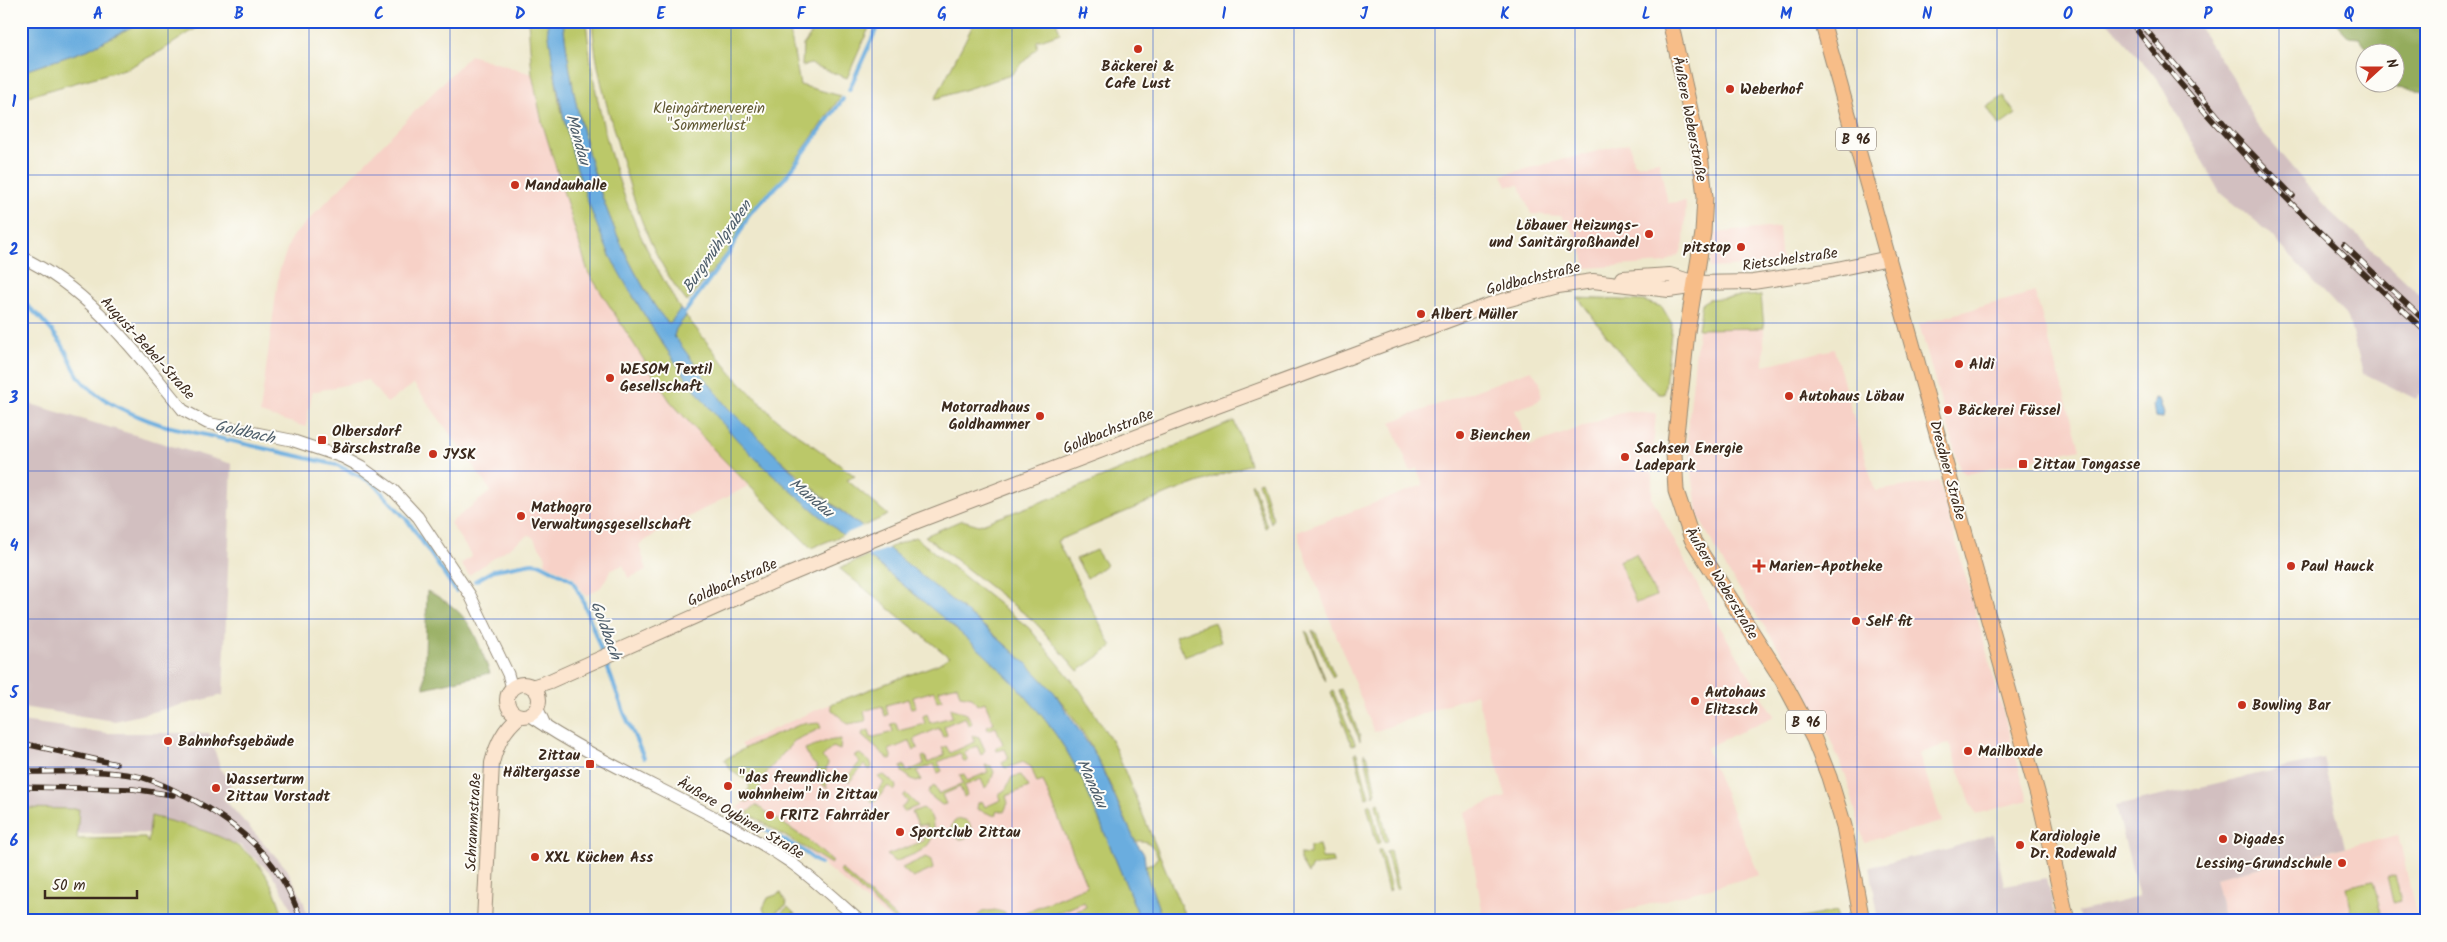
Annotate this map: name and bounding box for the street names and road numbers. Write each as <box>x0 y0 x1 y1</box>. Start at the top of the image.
street label: Äußere Weberstraße <box>1665 54 1713 184</box>
road number: B 96 <box>1836 128 1876 150</box>
street label: Rietschelstraße <box>1741 241 1840 279</box>
street label: Goldbachstraße <box>1484 256 1583 302</box>
street label: August-Bebel-Straße <box>94 291 201 406</box>
street label: Goldbachstraße <box>1059 403 1158 461</box>
street label: Dresdner Straße <box>1922 418 1972 523</box>
street label: Äußere Weberstraße <box>1678 523 1764 644</box>
street label: Goldbachstraße <box>683 552 782 613</box>
road number: B 96 <box>1786 710 1826 734</box>
street label: Äußere Oybiner Straße <box>672 771 809 866</box>
street label: Schrammstraße <box>459 772 489 872</box>

